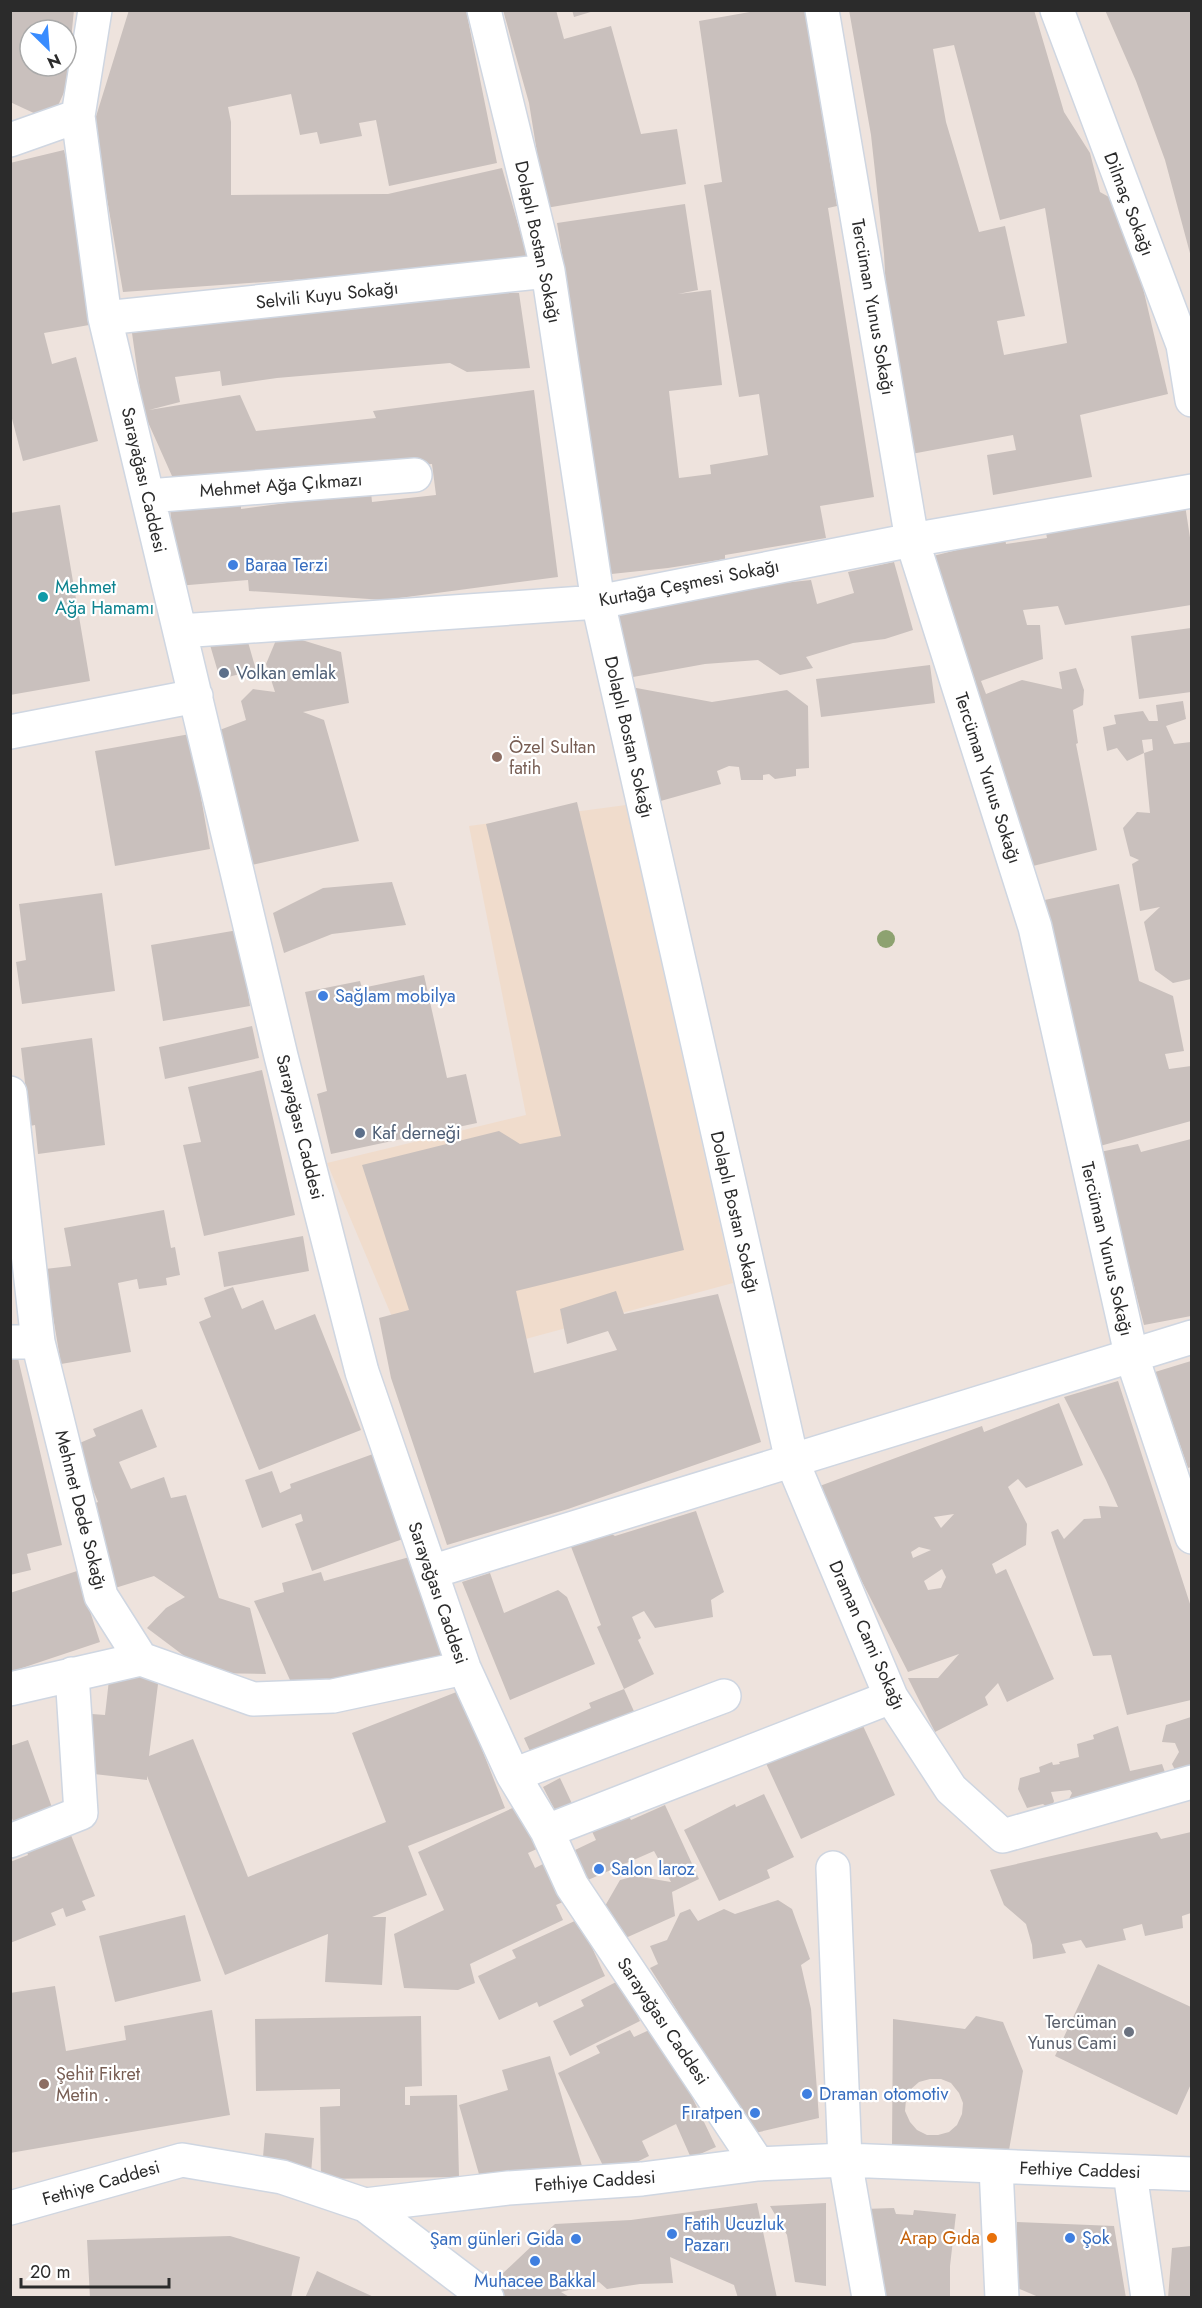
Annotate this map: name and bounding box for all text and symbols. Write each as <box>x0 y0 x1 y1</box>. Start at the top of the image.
north arrow <box>18 18 78 78</box>
text: N <box>44 48 65 74</box>
street label: Dilmaç Sokağı <box>1097 148 1161 260</box>
street label: Dolaplı Bostan Sokağı <box>508 158 568 326</box>
street label: Tercüman Yunus Sokağı <box>845 217 901 397</box>
street label: Selvili Kuyu Sokağı <box>254 275 400 315</box>
street label: Sarayağası Caddesi <box>115 405 173 555</box>
street label: Mehmet Ağa Çıkmazı <box>199 466 363 504</box>
place label: Baraa Terzi <box>245 552 328 578</box>
street label: Kurtağa Çeşmesi Sokağı <box>597 553 781 613</box>
marker: Baraa Terzi <box>226 558 240 572</box>
place label: Mehmet Ağa Hamamı <box>55 574 154 621</box>
marker: Mehmet Ağa Hamamı <box>36 590 50 604</box>
street label: Dolaplı Bostan Sokağı <box>598 653 660 821</box>
place label: Volkan emlak <box>236 660 336 686</box>
marker: Volkan emlak <box>217 666 231 680</box>
street label: Tercüman Yunus Sokağı <box>948 689 1028 867</box>
place label: Özel Sultan fatih <box>509 734 596 781</box>
marker: Özel Sultan fatih <box>490 750 504 764</box>
place label: Sağlam mobilya <box>335 983 456 1009</box>
marker: Sağlam mobilya <box>316 989 330 1003</box>
street label: Sarayağası Caddesi <box>269 1052 331 1202</box>
place label: Kaf derneği <box>372 1120 461 1146</box>
marker: Kaf derneği <box>353 1126 367 1140</box>
street label: Dolaplı Bostan Sokağı <box>704 1128 766 1296</box>
street label: Tercüman Yunus Sokağı <box>1074 1159 1140 1339</box>
street label: Mehmet Dede Sokağı <box>49 1427 113 1593</box>
street label: Sarayağası Caddesi <box>401 1518 475 1668</box>
street label: Draman Cami Sokağı <box>822 1556 912 1714</box>
place label: Salon laroz <box>611 1856 696 1882</box>
marker: Salon laroz <box>592 1862 606 1876</box>
street label: Sarayağası Caddesi <box>611 1952 715 2090</box>
place label: Tercüman Yunus Cami <box>1028 2009 1117 2056</box>
marker: Tercüman Yunus Cami <box>1122 2025 1136 2039</box>
place label: Şehit Fikret Metin . <box>56 2061 141 2108</box>
marker: Şehit Fikret Metin . <box>37 2077 51 2091</box>
place label: Draman otomotiv <box>819 2081 948 2107</box>
marker: Draman otomotiv <box>800 2087 814 2101</box>
place label: Fıratpen <box>682 2100 743 2126</box>
marker: Fıratpen <box>748 2106 762 2120</box>
street label: Fethiye Caddesi <box>39 2154 163 2212</box>
street label: Fethiye Caddesi <box>1019 2155 1141 2185</box>
street label: Fethiye Caddesi <box>534 2164 656 2198</box>
place label: Fatih Ucuzluk Pazarı <box>684 2211 784 2258</box>
place label: Arap Gıda <box>900 2225 980 2251</box>
place label: Şok <box>1082 2225 1110 2251</box>
place label: Şam günleri Gida <box>430 2226 564 2252</box>
marker: Fatih Ucuzluk Pazarı <box>665 2227 679 2241</box>
marker: Arap Gıda <box>985 2231 999 2245</box>
marker: Şok <box>1063 2231 1077 2245</box>
marker: Şam günleri Gida <box>569 2232 583 2246</box>
scale bar <box>21 2251 170 2289</box>
marker: Muhacee Bakkal <box>528 2254 542 2268</box>
text: 20 m <box>30 2259 70 2285</box>
place label: Muhacee Bakkal <box>474 2268 596 2294</box>

